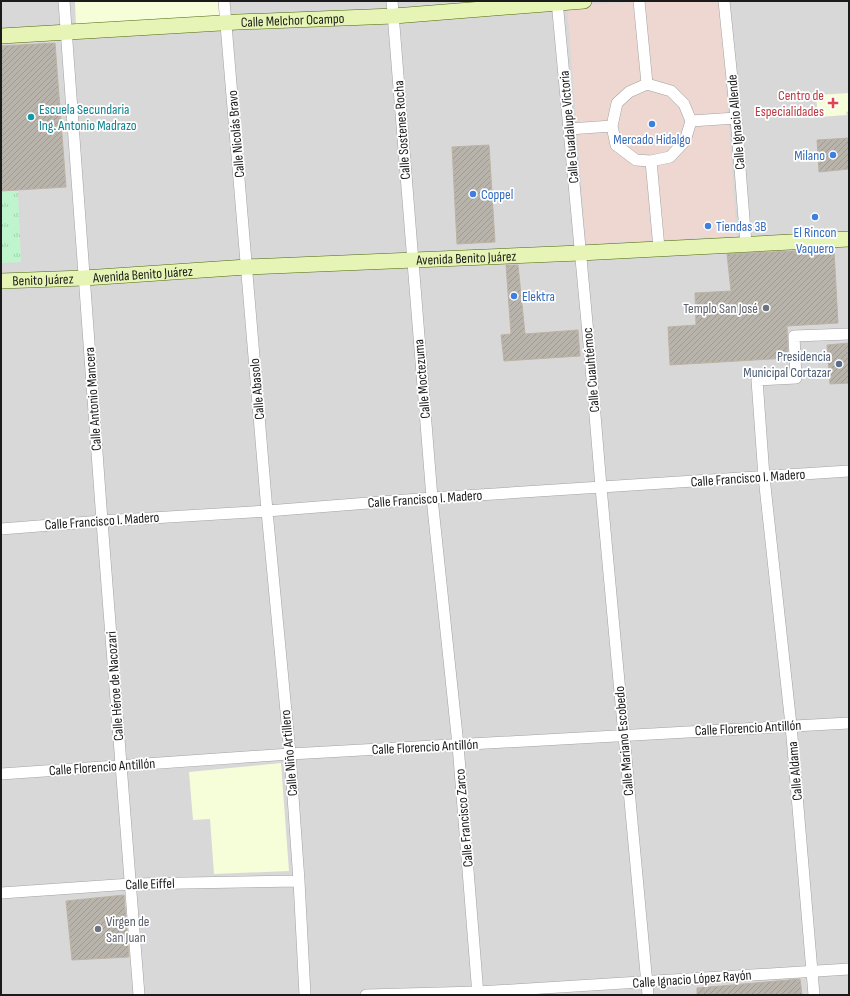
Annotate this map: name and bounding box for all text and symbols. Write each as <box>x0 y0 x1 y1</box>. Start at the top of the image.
street label: Calle Melchor Ocampo <box>240 9 345 30</box>
street label: Calle Guadalupe Victoria <box>556 70 582 184</box>
street label: Calle Ignacio Allende <box>723 74 749 170</box>
street label: Calle Sostenes Rocha <box>390 80 414 180</box>
place label: Centro de Especialidades <box>755 87 824 120</box>
street label: Calle Nicolás Bravo <box>224 89 248 178</box>
marker: Centro de Especialidades <box>827 97 839 109</box>
place label: Escuela Secundaria Ing. Antonio Madrazo <box>39 101 137 134</box>
marker: Escuela Secundaria Ing. Antonio Madrazo <box>26 112 36 122</box>
marker: Mercado Hidalgo <box>647 119 657 129</box>
place label: Mercado Hidalgo <box>613 131 691 148</box>
place label: Milano <box>794 147 825 164</box>
marker: Milano <box>828 150 838 160</box>
place label: Coppel <box>481 186 513 203</box>
marker: Coppel <box>468 189 478 199</box>
marker: El Rincon Vaquero <box>810 212 820 222</box>
place label: Tiendas 3B <box>716 218 766 235</box>
marker: Tiendas 3B <box>703 221 713 231</box>
place label: El Rincon Vaquero <box>793 224 837 257</box>
street label: Avenida Benito Juárez <box>415 247 517 268</box>
street label: Avenida Benito Juárez <box>91 262 193 286</box>
street label: Benito Juárez <box>12 270 74 289</box>
place label: Elektra <box>522 288 555 305</box>
marker: Elektra <box>509 291 519 301</box>
place label: Templo San José <box>683 300 758 317</box>
marker: Templo San José <box>761 303 771 313</box>
street label: Calle Cuauhtémoc <box>579 327 603 413</box>
street label: Calle Moctezuma <box>410 339 434 419</box>
street label: Calle Antonio Mancera <box>81 347 105 451</box>
place label: Presidencia Municipal Cortazar <box>743 348 831 381</box>
street label: Calle Abasolo <box>246 357 268 420</box>
marker: Presidencia Municipal Cortazar <box>834 359 844 369</box>
street label: Calle Francisco I. Madero <box>690 466 806 490</box>
street label: Calle Francisco I. Madero <box>367 487 483 511</box>
street label: Calle Francisco I. Madero <box>44 509 160 533</box>
street label: Calle Héroe de Nacozari <box>103 631 127 741</box>
street label: Calle Mariano Escobedo <box>611 685 637 797</box>
street label: Calle Niño Artillero <box>277 709 301 797</box>
street label: Calle Florencio Antillón <box>694 717 802 739</box>
street label: Calle Florencio Antillón <box>371 736 479 758</box>
street label: Calle Aldama <box>784 741 806 801</box>
street label: Calle Florencio Antillón <box>48 755 156 779</box>
street label: Calle Francisco Zarco <box>451 768 477 868</box>
street label: Calle Eiffel <box>125 875 175 893</box>
place label: Virgen de San Juan <box>106 913 149 946</box>
marker: Virgen de San Juan <box>93 924 103 934</box>
street label: Calle Ignacio López Rayón <box>632 966 752 992</box>

